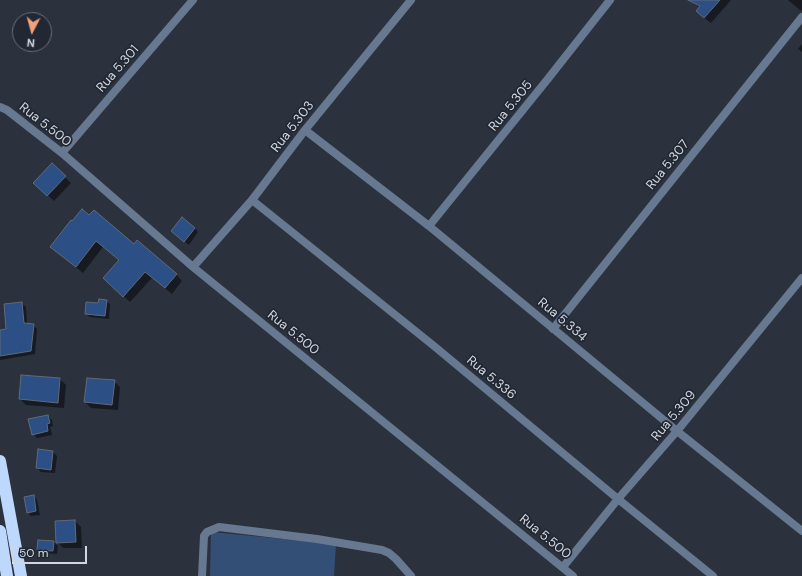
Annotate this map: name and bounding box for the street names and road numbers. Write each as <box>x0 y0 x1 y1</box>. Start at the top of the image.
street label: Rua 5.301 <box>93 42 143 96</box>
street label: Rua 5.305 <box>486 78 536 134</box>
street label: Rua 5.303 <box>268 98 318 156</box>
street label: Rua 5.500 <box>16 100 74 150</box>
street label: Rua 5.307 <box>643 137 693 193</box>
street label: Rua 5.334 <box>534 295 590 345</box>
street label: Rua 5.500 <box>264 307 322 359</box>
street label: Rua 5.336 <box>463 353 519 403</box>
street label: Rua 5.309 <box>648 388 700 444</box>
street label: Rua 5.500 <box>516 511 574 563</box>

